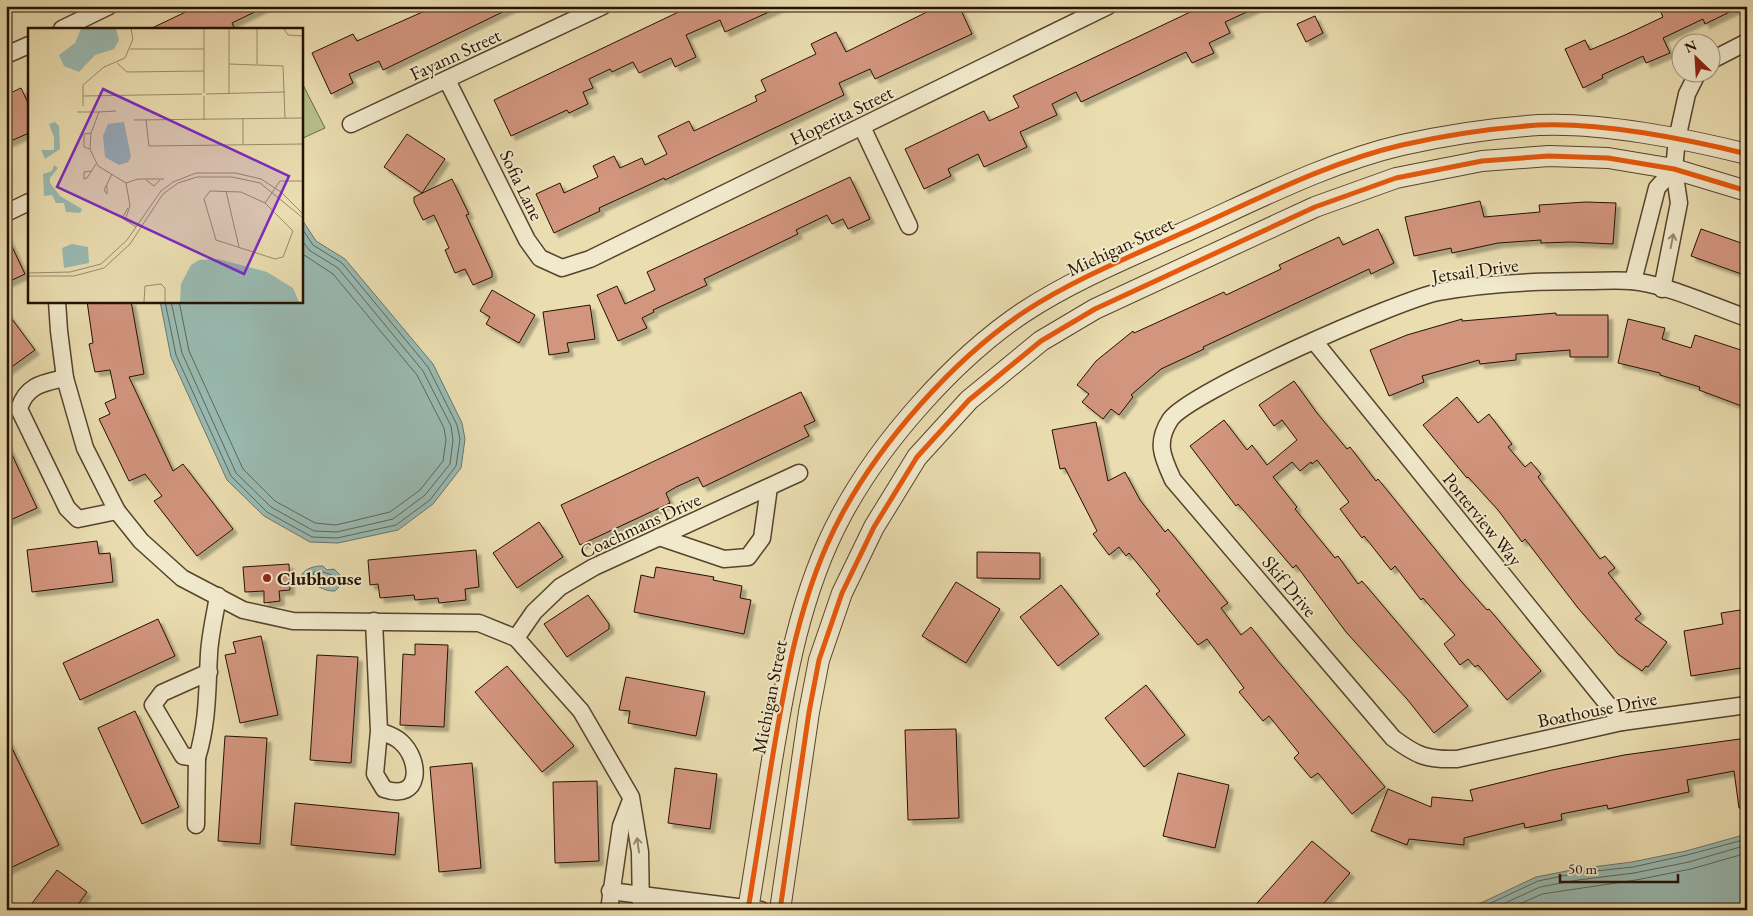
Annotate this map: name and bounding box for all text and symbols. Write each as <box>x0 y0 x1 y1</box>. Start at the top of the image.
street label: Fayann Street <box>406 22 505 86</box>
inset map <box>28 28 302 302</box>
north arrow <box>1670 32 1720 82</box>
text: N <box>1682 35 1700 57</box>
street label: Hoperita Street <box>785 80 897 151</box>
street label: Sofia Lane <box>494 146 549 225</box>
street label: Michigan Street <box>1063 211 1178 282</box>
one-way arrow <box>1667 233 1677 249</box>
street label: Jetsail Drive <box>1428 252 1520 289</box>
street label: Porterview Way <box>1437 467 1528 572</box>
street label: Coachmans Drive <box>576 487 705 564</box>
street label: Skif Drive <box>1257 550 1323 622</box>
place label: Clubhouse <box>277 566 362 591</box>
marker: Clubhouse <box>261 572 273 584</box>
street label: Michigan Street <box>746 638 793 756</box>
street label: Boathouse Drive <box>1535 686 1659 733</box>
one-way arrow <box>633 838 643 854</box>
scale bar <box>1560 851 1678 883</box>
text: 50 m <box>1568 859 1597 878</box>

